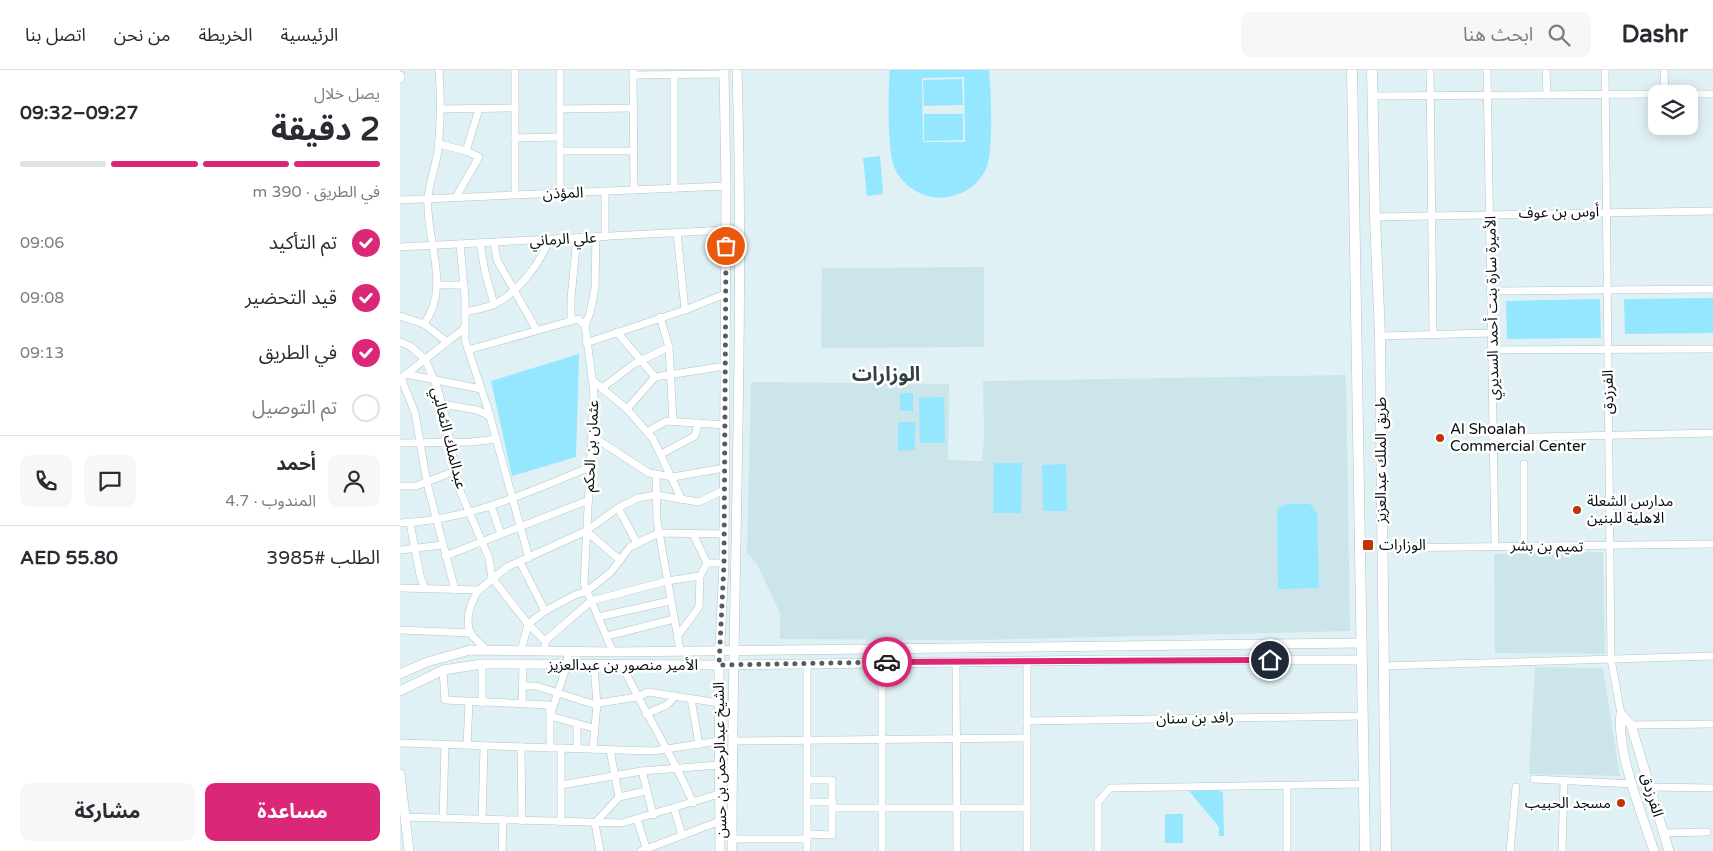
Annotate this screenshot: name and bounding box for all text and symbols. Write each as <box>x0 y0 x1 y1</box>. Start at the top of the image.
search box <box>1241 12 1591 57</box>
text: Dashr <box>1621 20 1688 49</box>
icon: search <box>1545 21 1573 49</box>
text: اتصل بنا <box>25 24 86 46</box>
text: من نحن <box>114 24 171 46</box>
text: الخريطة <box>199 24 252 46</box>
text: الرئيسية <box>280 24 338 46</box>
text: ابحث هنا <box>1463 24 1533 46</box>
text: يصل خلال <box>314 84 380 104</box>
map controls <box>1648 85 1698 135</box>
button: layers <box>1648 85 1698 135</box>
text: 09:27–09:32 <box>20 102 138 124</box>
text: 2 دقيقة <box>271 111 380 149</box>
text: في الطريق · 390 m <box>253 182 380 202</box>
street label: المؤذن <box>542 183 584 203</box>
street label: أوس بن عوف <box>1519 202 1600 222</box>
street label: الأميرة سارة بنت أحمد السديري <box>1481 216 1505 400</box>
pin <box>705 225 747 267</box>
street label: علي الرماني <box>529 228 598 252</box>
icon: check <box>352 229 380 257</box>
text: تم التأكيد <box>269 232 337 254</box>
icon: bag <box>712 232 740 260</box>
text: 09:06 <box>20 233 64 253</box>
icon: check <box>352 284 380 312</box>
text: قيد التحضير <box>245 287 337 309</box>
text: 09:08 <box>20 288 64 308</box>
icon: check <box>352 339 380 367</box>
text: في الطريق <box>259 342 337 364</box>
text: 09:13 <box>20 343 64 363</box>
district label: الوزارات <box>852 363 920 387</box>
street label: الفرزدق <box>1599 370 1617 414</box>
street label: عبدالملك الثعالبي <box>425 385 470 492</box>
text: تم التوصيل <box>252 397 337 419</box>
street label: طريق الملك عبدالعزيز <box>1372 397 1391 524</box>
street label: عثمان بن الحكم <box>580 399 604 493</box>
place label: Al Shoalah Commercial Center <box>1450 420 1586 455</box>
marker: Al Shoalah Commercial Center <box>1434 432 1446 444</box>
text: أحمد <box>276 453 316 475</box>
button: phone <box>20 455 72 507</box>
button: chat <box>84 455 136 507</box>
button: person <box>328 455 380 507</box>
text: المندوب · 4.7 <box>225 491 316 511</box>
place label: مدارس الشعلة الاهلية للبنين <box>1587 492 1673 527</box>
marker: مدارس الشعلة الاهلية للبنين <box>1571 504 1583 516</box>
place label: الوزارات <box>1379 536 1426 554</box>
street label: تميم بن بشر <box>1509 536 1584 558</box>
marker: الوزارات <box>1361 538 1375 552</box>
text: AED 55.80 <box>20 547 118 569</box>
text: الطلب #3985 <box>266 547 380 569</box>
courier <box>862 637 912 687</box>
pin <box>1249 639 1291 681</box>
icon: home <box>1256 646 1284 674</box>
icon: car <box>873 648 901 676</box>
street label: الأمير منصور بن عبدالعزيز <box>547 656 698 674</box>
street label: الشيخ عبدالرحمن بن حسن <box>710 681 733 839</box>
street label: رافد بن سنان <box>1156 708 1234 728</box>
street label: الفرزدق <box>1637 771 1667 819</box>
button: مشاركة <box>20 783 195 841</box>
button: مساعدة <box>205 783 380 841</box>
place label: مسجد الحبيب <box>1525 794 1611 812</box>
marker: مسجد الحبيب <box>1615 797 1627 809</box>

